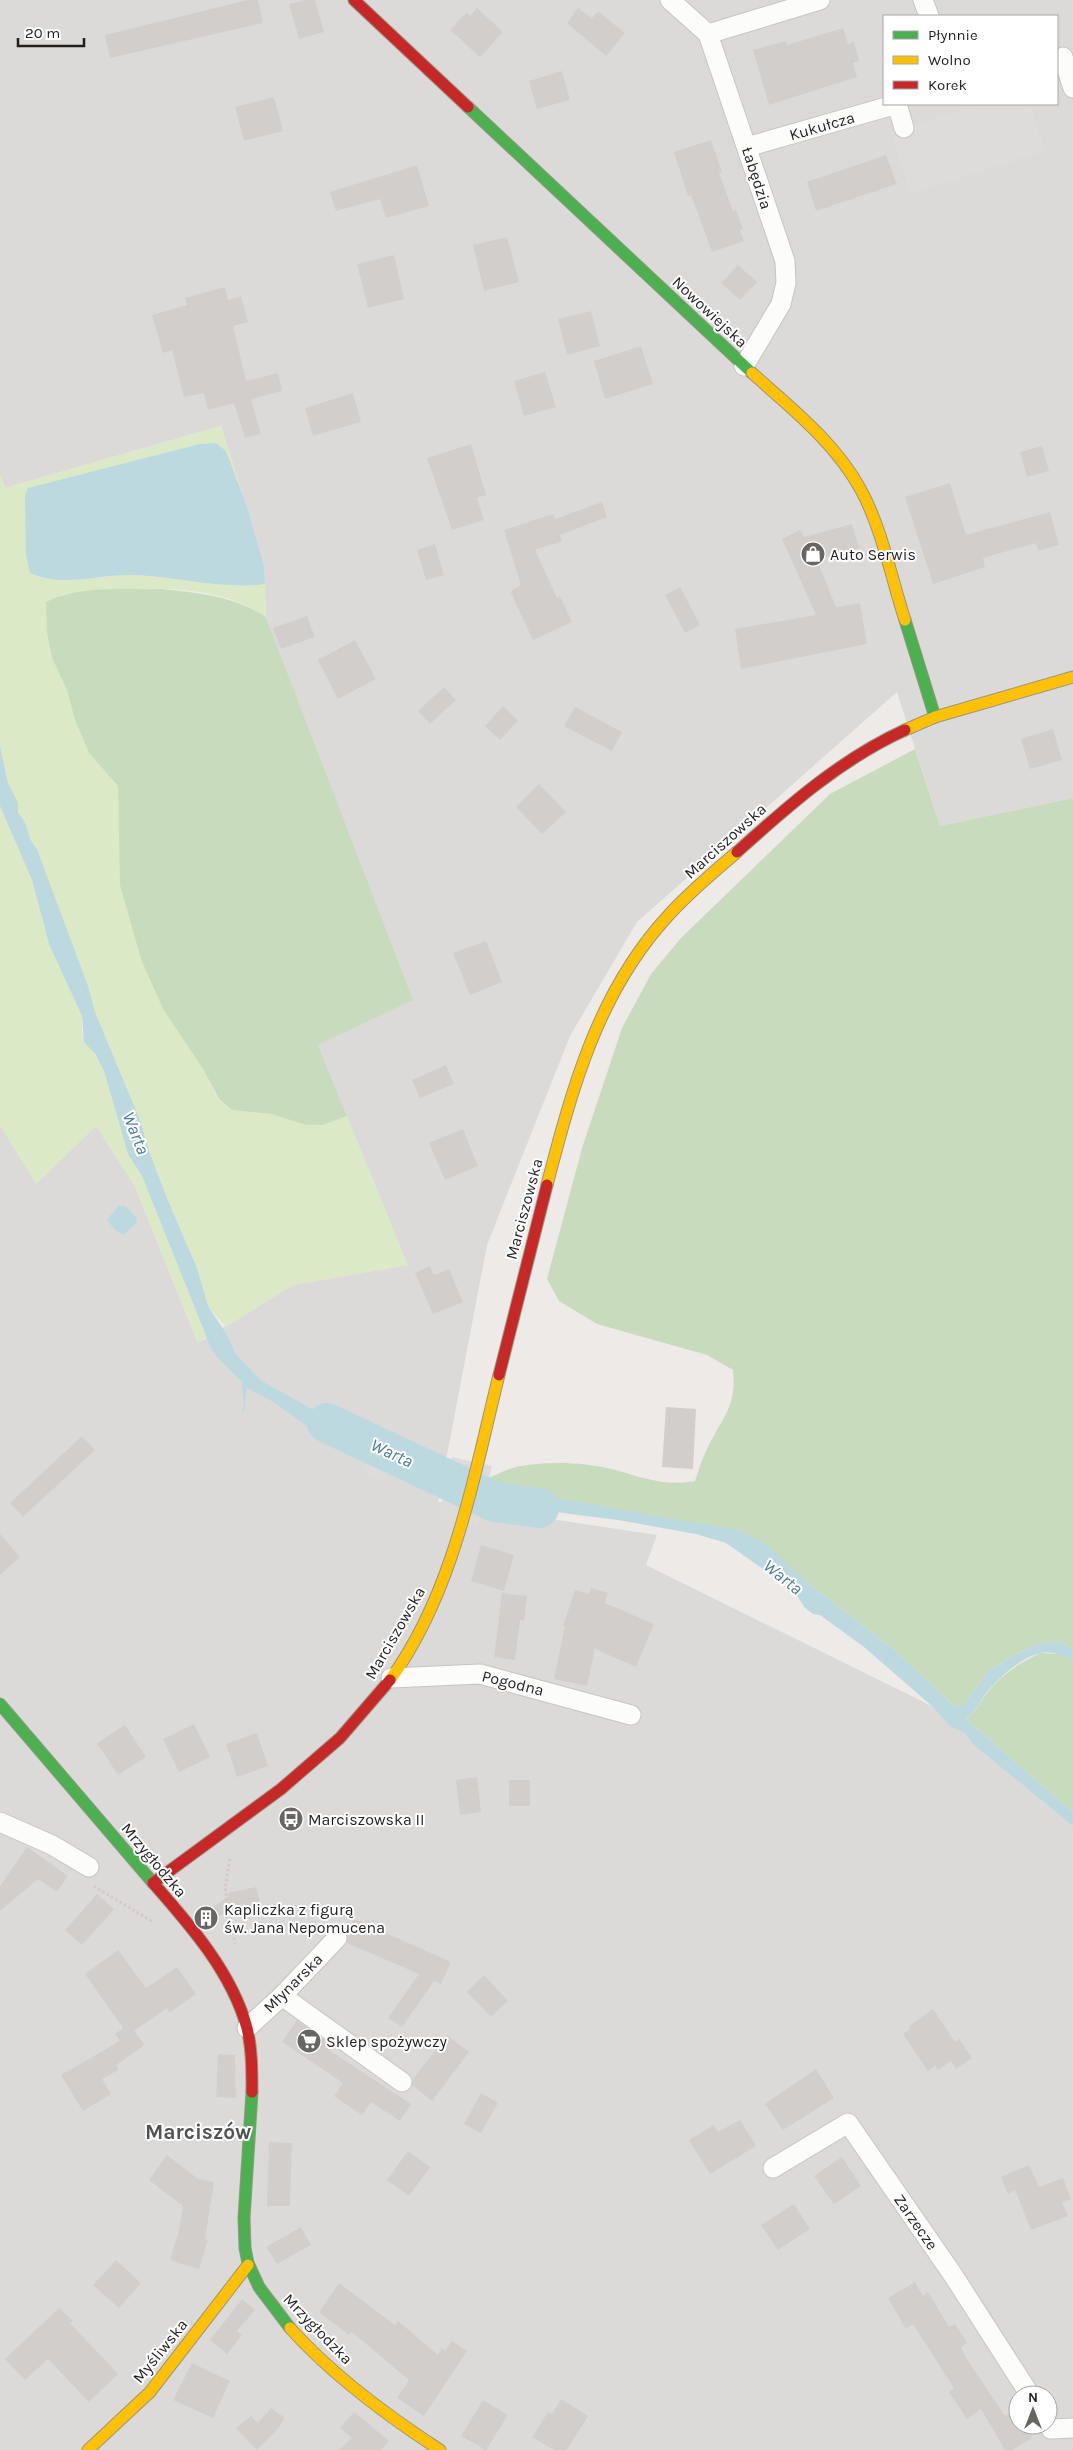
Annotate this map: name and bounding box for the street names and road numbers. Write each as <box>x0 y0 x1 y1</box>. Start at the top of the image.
street label: Kukułcza <box>787 108 857 144</box>
street label: Łabędzia <box>738 144 776 212</box>
street label: Nowowiejska <box>668 272 752 352</box>
street label: Marciszowska <box>680 799 770 883</box>
street label: Marciszowska <box>501 1156 547 1262</box>
street label: Marciszowska <box>361 1583 429 1683</box>
street label: Pogodna <box>480 1666 546 1700</box>
street label: Mrzygłodzka <box>117 1819 191 1901</box>
street label: Młynarska <box>259 1949 327 2017</box>
street label: Zarzecze <box>890 2190 942 2254</box>
street label: Mrzygłodzka <box>279 2290 357 2368</box>
street label: Myśliwska <box>129 2315 191 2387</box>

